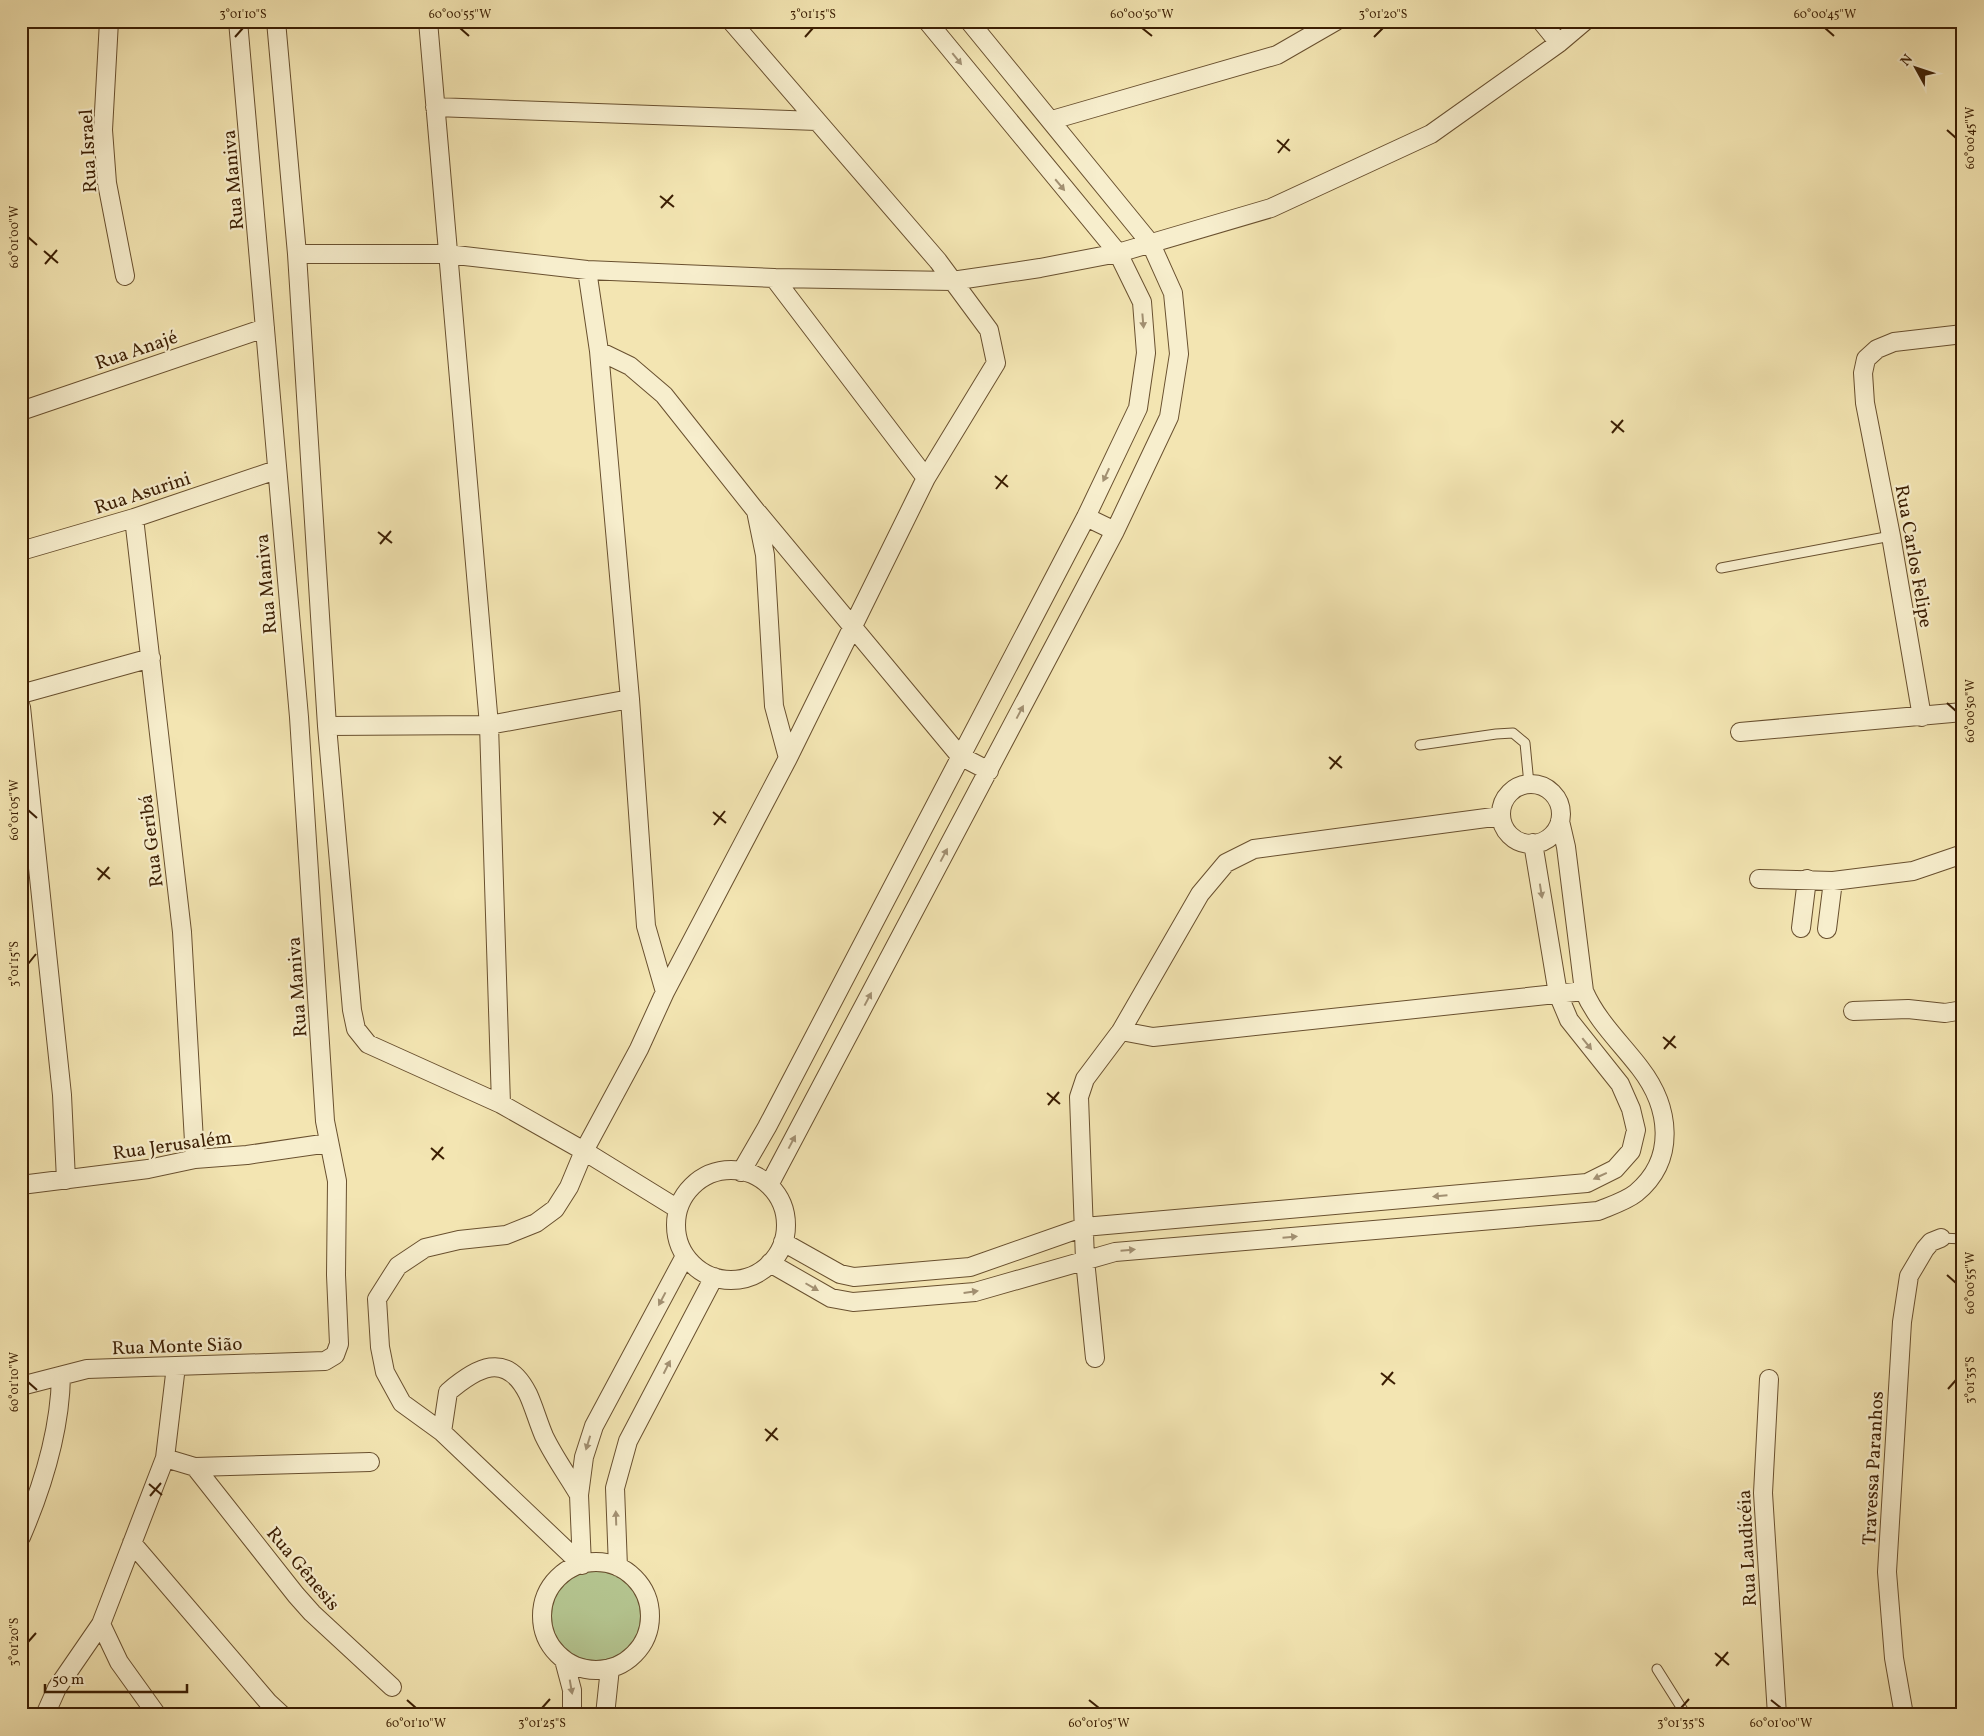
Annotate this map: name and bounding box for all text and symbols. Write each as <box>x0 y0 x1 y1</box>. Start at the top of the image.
text: 3°01'10"S <box>219 7 267 23</box>
text: 60°00'55"W <box>429 7 491 23</box>
text: 3°01'15"S <box>790 7 836 23</box>
text: 60°00'50"W <box>1110 7 1174 23</box>
text: 3°01'20"S <box>1359 7 1407 23</box>
text: 60°00'45"W <box>1794 7 1856 23</box>
north arrow <box>1892 42 1942 92</box>
text: N <box>1897 51 1918 71</box>
one-way arrow <box>952 52 963 65</box>
text: 60°00'45"W <box>1963 107 1979 169</box>
street label: Rua Israel <box>74 108 104 193</box>
street label: Rua Maniva <box>217 129 251 231</box>
one-way arrow <box>1055 178 1066 191</box>
text: 60°01'00"W <box>7 206 23 268</box>
one-way arrow <box>1139 313 1147 329</box>
street label: Rua Anajé <box>92 325 181 377</box>
street label: Rua Asurini <box>91 466 194 522</box>
one-way arrow <box>1102 468 1110 482</box>
street label: Rua Carlos Felipe <box>1888 483 1938 630</box>
street label: Rua Maniva <box>250 533 284 635</box>
text: 60°00'50"W <box>1963 679 1979 743</box>
one-way arrow <box>1016 704 1024 719</box>
text: 60°01'05"W <box>7 780 23 840</box>
street label: Rua Geribá <box>133 793 171 889</box>
one-way arrow <box>940 848 948 863</box>
one-way arrow <box>1537 884 1545 900</box>
street label: Rua Maniva <box>282 936 314 1038</box>
text: 3°01'15"S <box>7 941 23 987</box>
one-way arrow <box>864 992 872 1006</box>
one-way arrow <box>1582 1037 1593 1050</box>
street label: Rua Jerusalém <box>111 1125 234 1167</box>
one-way arrow <box>788 1135 796 1150</box>
one-way arrow <box>1593 1172 1608 1181</box>
one-way arrow <box>1432 1192 1448 1200</box>
one-way arrow <box>1282 1233 1298 1241</box>
one-way arrow <box>1120 1246 1136 1254</box>
text: 60°00'55"W <box>1963 1252 1979 1314</box>
one-way arrow <box>806 1283 819 1292</box>
one-way arrow <box>964 1287 980 1295</box>
one-way arrow <box>658 1291 666 1306</box>
street label: Rua Monte Sião <box>111 1332 243 1362</box>
text: 60°01'10"W <box>7 1352 23 1412</box>
text: 3°01'35"S <box>1963 1356 1979 1404</box>
one-way arrow <box>663 1360 671 1374</box>
street label: Travessa Paranhos <box>1857 1390 1891 1546</box>
one-way arrow <box>584 1436 592 1451</box>
street label: Rua Laudicéia <box>1732 1489 1764 1607</box>
one-way arrow <box>612 1510 620 1526</box>
street label: Rua Gênesis <box>260 1522 345 1617</box>
text: 3°01'20"S <box>7 1618 23 1666</box>
scale bar <box>45 1661 188 1693</box>
text: 50 m <box>52 1670 84 1691</box>
one-way arrow <box>567 1679 575 1695</box>
text: 60°01'10"W <box>386 1716 446 1732</box>
text: 3°01'25"S <box>518 1716 566 1732</box>
text: 60°01'05"W <box>1069 1716 1129 1732</box>
text: 3°01'35"S <box>1657 1716 1705 1732</box>
text: 60°01'00"W <box>1750 1716 1812 1732</box>

